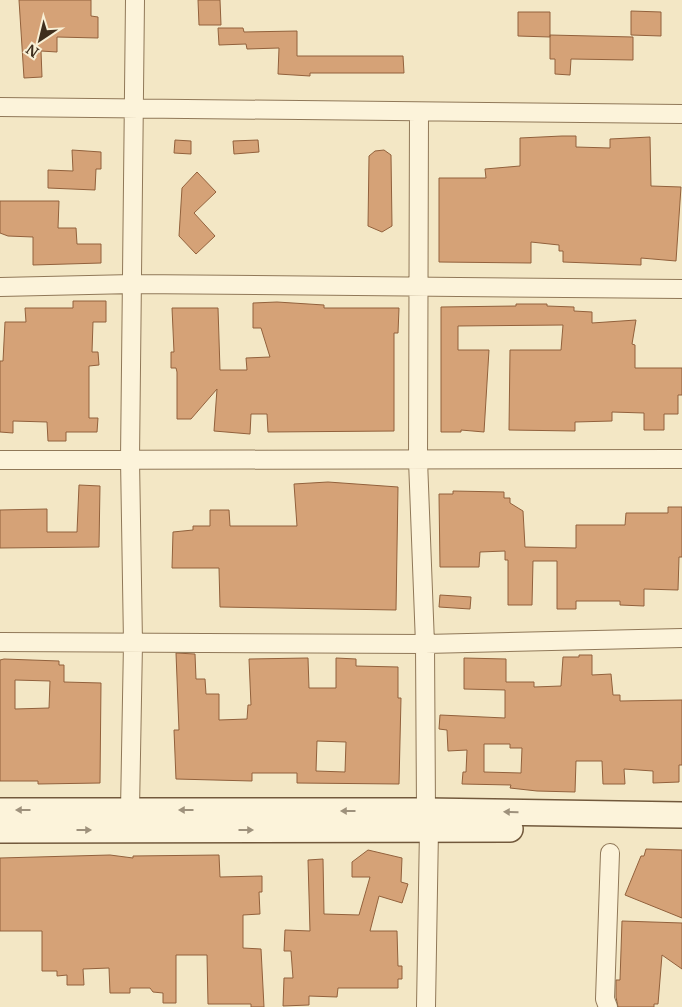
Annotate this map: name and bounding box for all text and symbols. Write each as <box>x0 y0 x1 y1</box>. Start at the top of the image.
north arrow <box>15 15 65 65</box>
text: N <box>23 40 42 61</box>
one-way arrow <box>15 806 31 814</box>
one-way arrow <box>178 806 194 814</box>
one-way arrow <box>340 807 356 815</box>
one-way arrow <box>503 808 519 816</box>
one-way arrow <box>76 826 92 834</box>
one-way arrow <box>238 826 254 834</box>

